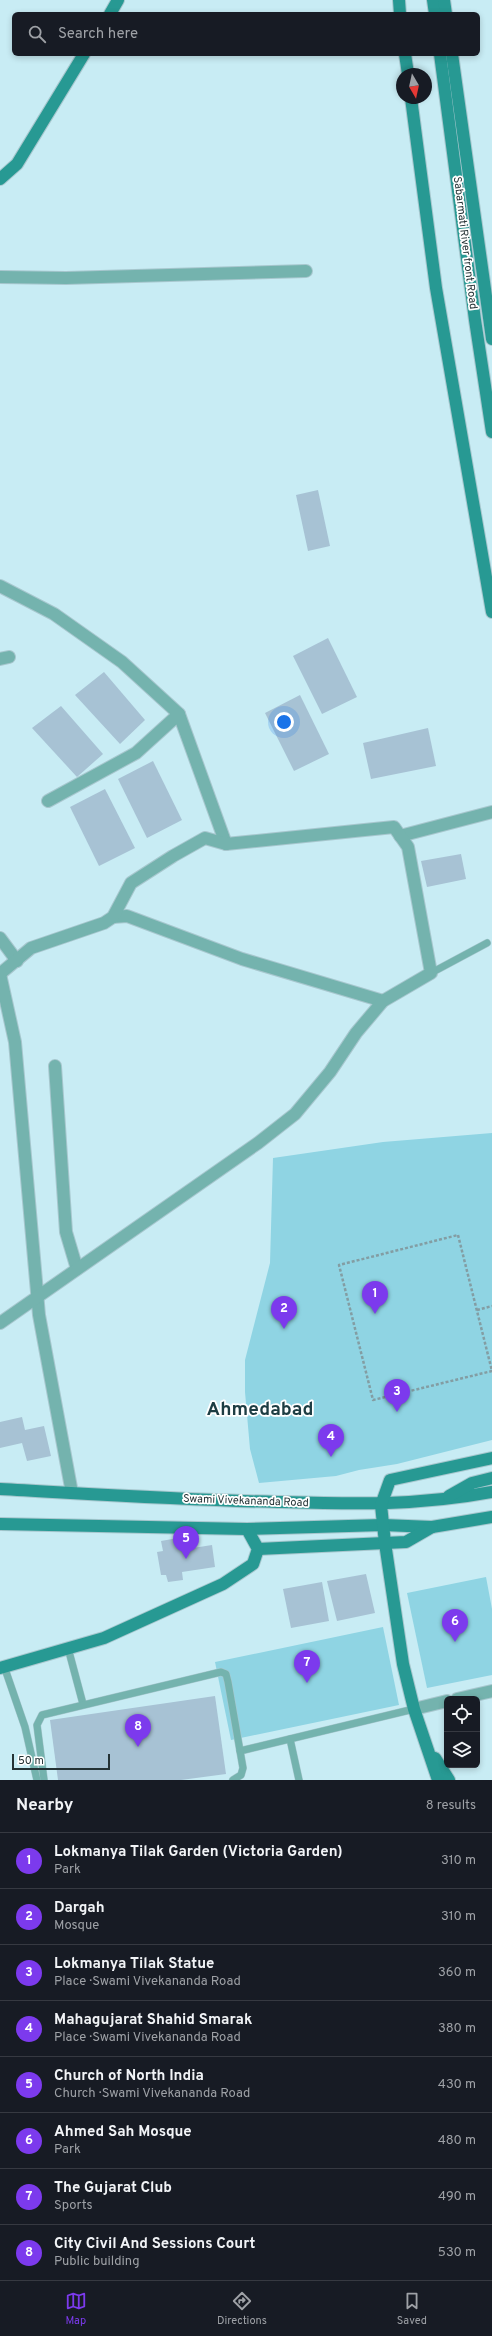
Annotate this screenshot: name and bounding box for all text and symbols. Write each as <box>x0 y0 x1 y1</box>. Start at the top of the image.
search box <box>12 12 480 56</box>
icon: search <box>26 23 48 45</box>
text: Search here <box>58 25 138 44</box>
north arrow <box>396 68 432 104</box>
street label: Sabarmati River front Road <box>450 176 480 310</box>
your location <box>274 712 294 732</box>
pin: 1 <box>362 1281 388 1314</box>
pin: 2 <box>271 1296 297 1329</box>
pin: 3 <box>384 1379 410 1412</box>
district label: Ahmedabad <box>207 1398 313 1422</box>
pin: 4 <box>318 1424 344 1457</box>
street label: Swami Vivekananda Road <box>183 1492 309 1510</box>
pin: 5 <box>173 1526 199 1559</box>
pin: 6 <box>442 1609 468 1642</box>
pin: 7 <box>294 1650 320 1683</box>
map controls <box>444 1696 480 1768</box>
button: locate <box>444 1696 480 1732</box>
pin: 8 <box>125 1714 151 1747</box>
button: layers <box>444 1732 480 1768</box>
scale bar <box>12 1752 110 1771</box>
text: 50 m <box>18 1754 44 1768</box>
text: Nearby <box>16 1795 73 1817</box>
text: 8 results <box>426 1798 476 1814</box>
text: Lokmanya Tilak Garden (Victoria Garden) <box>54 1843 343 1862</box>
text: 1 <box>26 1853 32 1869</box>
text: 310 m <box>441 1853 476 1869</box>
text: Park <box>54 1862 81 1878</box>
text: Dargah <box>54 1899 105 1918</box>
text: 2 <box>25 1909 33 1925</box>
text: 310 m <box>441 1909 476 1925</box>
text: Mosque <box>54 1918 99 1934</box>
text: Lokmanya Tilak Statue <box>54 1955 214 1974</box>
text: 3 <box>25 1965 33 1981</box>
text: 360 m <box>438 1965 476 1981</box>
text: Place · Swami Vivekananda Road <box>54 1974 241 1990</box>
text: Mahagujarat Shahid Smarak <box>54 2011 252 2030</box>
text: 4 <box>25 2021 33 2037</box>
text: 380 m <box>438 2021 476 2037</box>
text: Place · Swami Vivekananda Road <box>54 2030 241 2046</box>
text: Church of North India <box>54 2067 204 2086</box>
text: 5 <box>25 2077 33 2093</box>
text: 430 m <box>438 2077 476 2093</box>
text: Church · Swami Vivekananda Road <box>54 2086 250 2102</box>
text: Ahmed Sah Mosque <box>54 2123 192 2142</box>
text: 6 <box>25 2133 33 2149</box>
text: 480 m <box>438 2133 476 2149</box>
text: Park <box>54 2142 81 2158</box>
text: The Gujarat Club <box>54 2179 172 2198</box>
text: 7 <box>26 2189 32 2205</box>
text: 490 m <box>438 2189 476 2205</box>
text: Sports <box>54 2198 93 2214</box>
text: City Civil And Sessions Court <box>54 2235 255 2254</box>
text: 8 <box>25 2245 33 2261</box>
text: 530 m <box>438 2245 476 2261</box>
text: Public building <box>54 2254 140 2270</box>
tab: Map <box>65 2290 87 2328</box>
tab: Directions <box>217 2290 267 2328</box>
tab: Saved <box>397 2290 427 2328</box>

